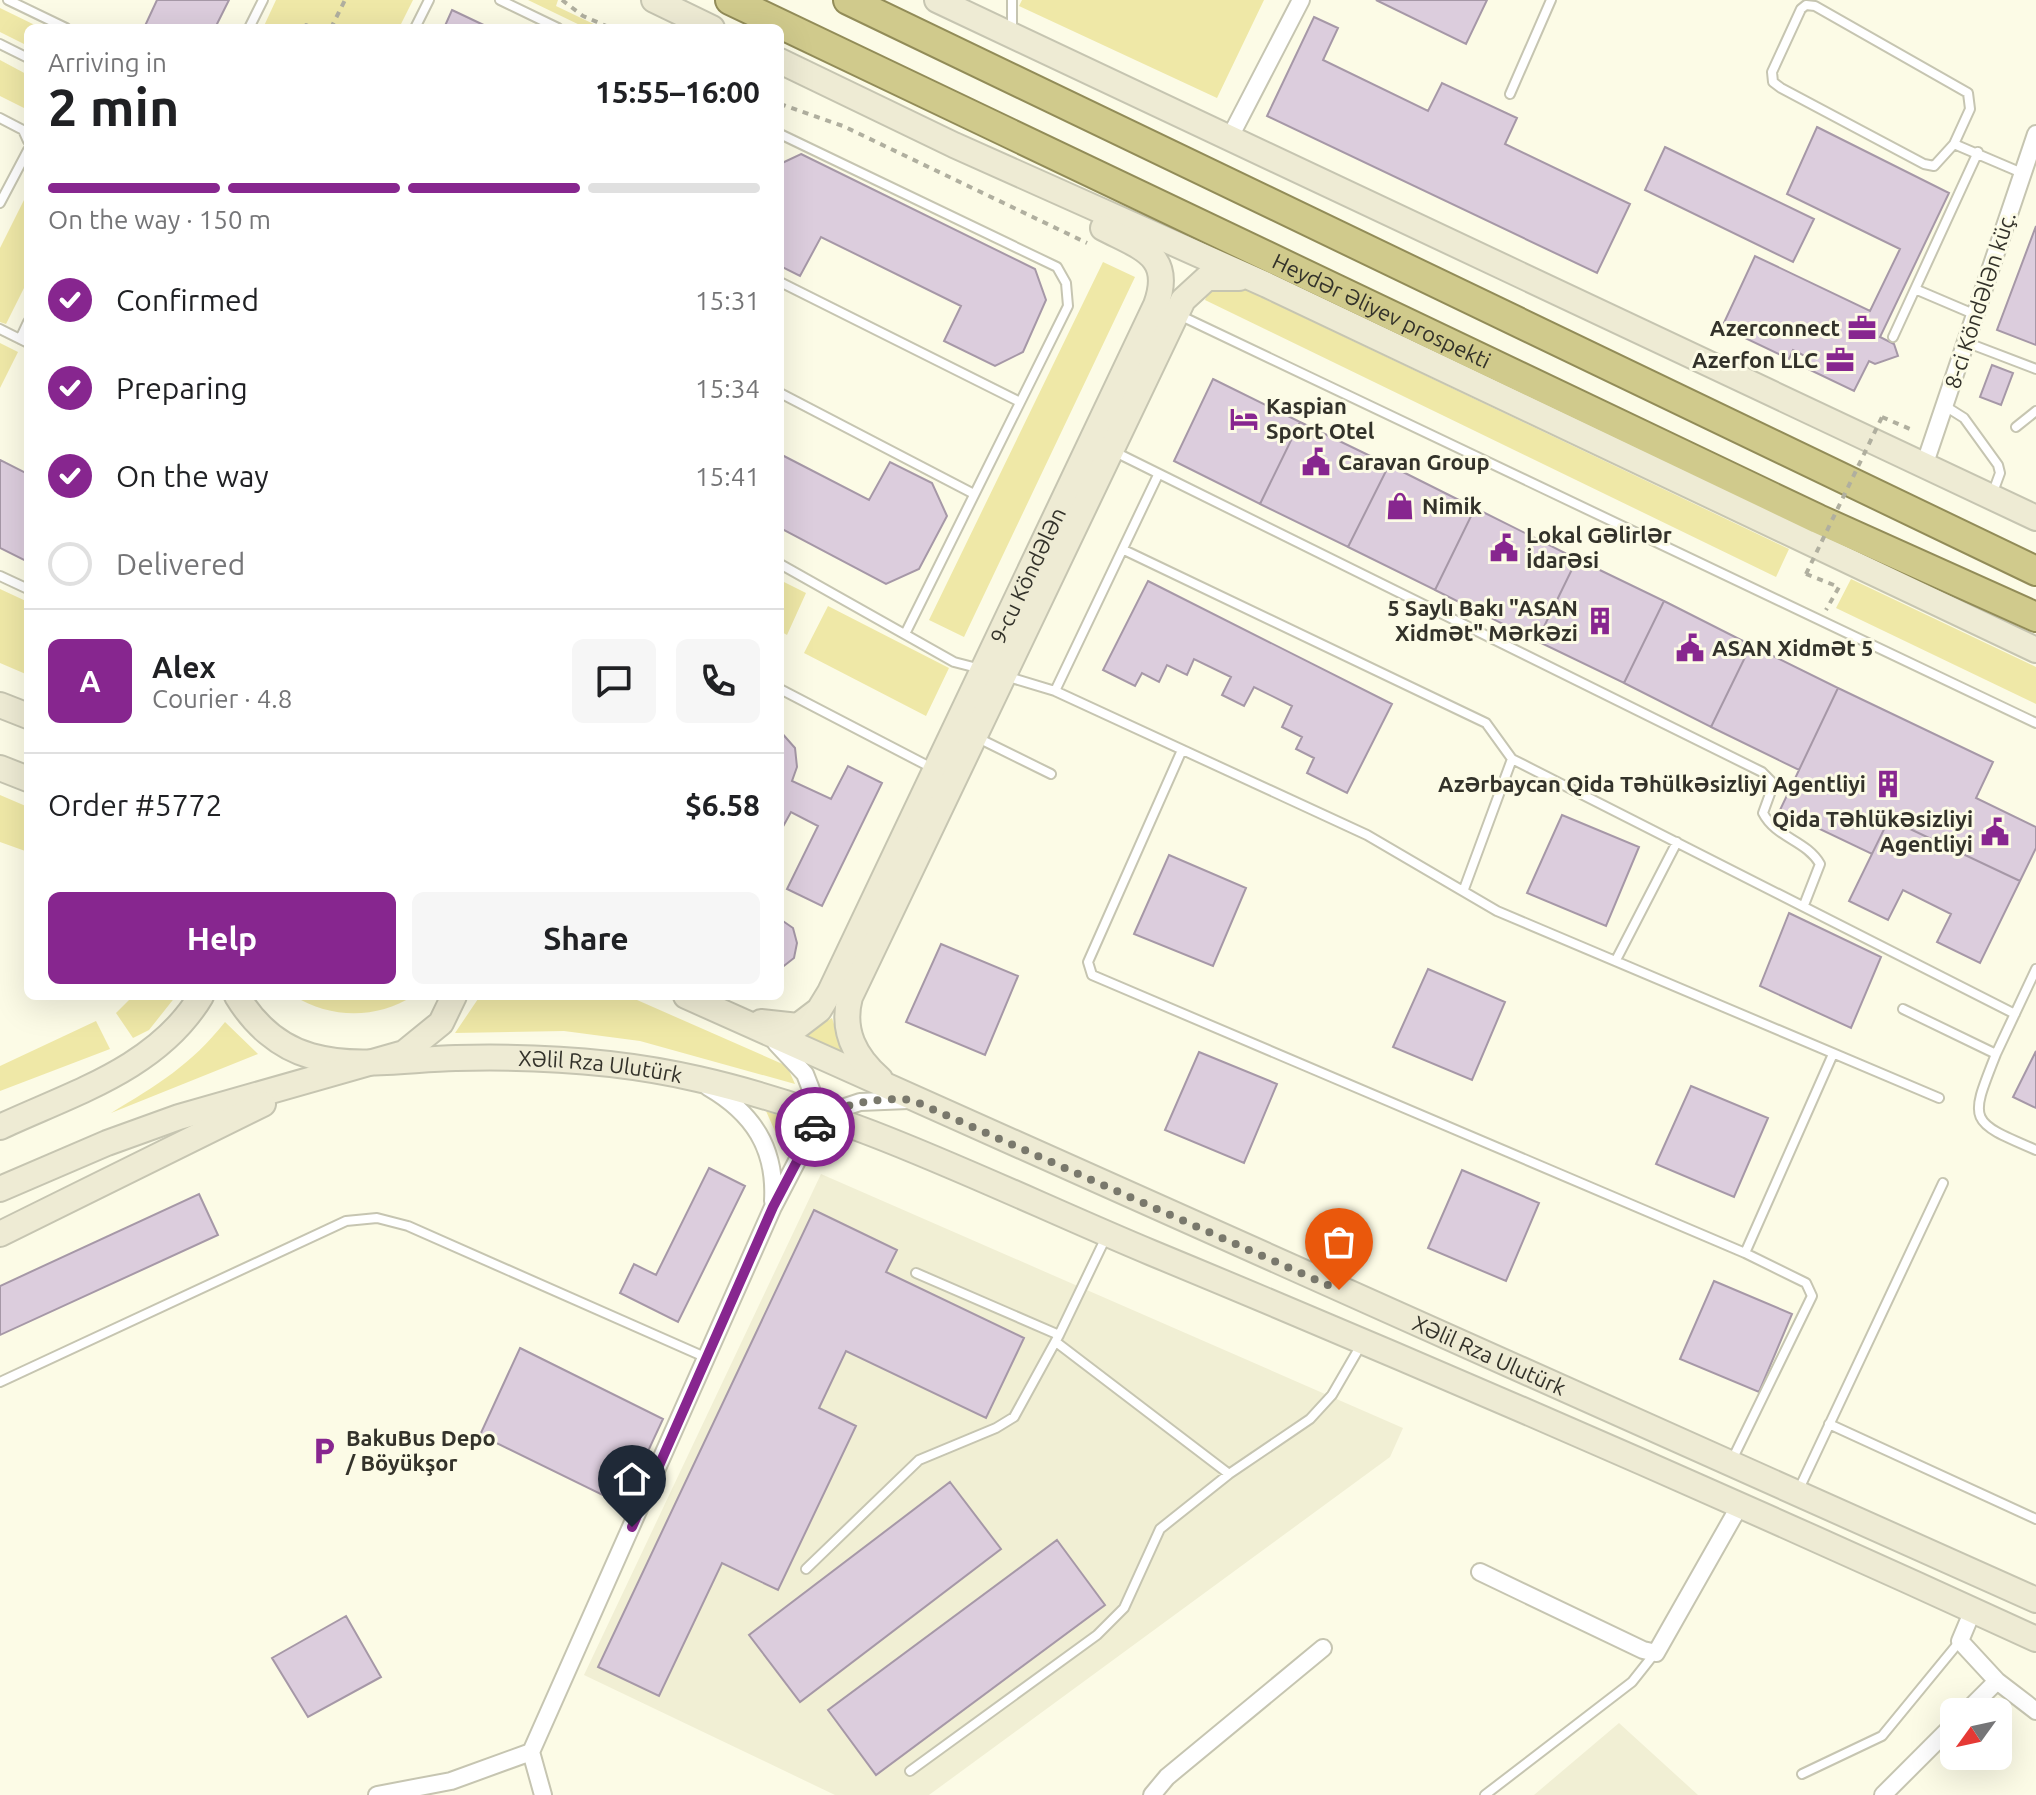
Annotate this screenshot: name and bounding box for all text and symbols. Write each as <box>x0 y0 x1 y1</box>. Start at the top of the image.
text: Arriving in <box>48 48 167 77</box>
text: 15:55–16:00 <box>595 75 760 109</box>
text: 2 min <box>48 78 179 136</box>
text: On the way · 150 m <box>48 205 271 234</box>
street label: 8-ci Köndələn küç. <box>1939 208 2020 391</box>
street label: Heydər Əliyev prospekti <box>1269 248 1495 373</box>
icon: check <box>48 278 92 322</box>
text: Confirmed <box>116 283 259 317</box>
text: 15:31 <box>695 286 760 315</box>
office icon: Azerconnect <box>1847 313 1877 343</box>
place label: Azerconnect <box>1710 315 1840 340</box>
office icon: Azerfon LLC <box>1825 345 1855 375</box>
place label: Azerfon LLC <box>1692 347 1818 372</box>
icon: check <box>48 366 92 410</box>
text: Preparing <box>116 371 248 405</box>
text: 15:34 <box>695 374 760 403</box>
place label: Kaspian Sport Otel <box>1266 393 1375 443</box>
hotel icon: Kaspian Sport Otel <box>1229 404 1259 434</box>
public building icon: Caravan Group <box>1301 447 1331 477</box>
place label: Caravan Group <box>1338 449 1490 474</box>
icon: check <box>48 454 92 498</box>
text: On the way <box>116 459 269 493</box>
text: 15:41 <box>695 462 760 491</box>
shop icon: Nimik <box>1385 491 1415 521</box>
place label: Nimik <box>1422 493 1483 518</box>
street label: 9-cu Köndələn <box>984 503 1070 647</box>
place label: Lokal Gəlirlər İdarəsi <box>1526 522 1672 572</box>
public building icon: Lokal Gəlirlər İdarəsi <box>1489 533 1519 563</box>
text: Delivered <box>116 547 245 581</box>
place label: 5 Saylı Bakı "ASAN Xidmət" Mərkəzi <box>1387 595 1578 645</box>
building icon: 5 Saylı Bakı "ASAN Xidmət" Mərkəzi <box>1585 606 1615 636</box>
public building icon: ASAN Xidmət 5 <box>1675 633 1705 663</box>
place label: ASAN Xidmət 5 <box>1712 635 1873 660</box>
button: chat <box>572 639 656 723</box>
button: phone <box>676 639 760 723</box>
text: Alex <box>152 650 216 684</box>
text: A <box>79 664 101 698</box>
text: Courier · 4.8 <box>152 684 292 713</box>
building icon: Azərbaycan Qida Təhülkəsizliyi Agentliyi <box>1873 769 1903 799</box>
place label: Azərbaycan Qida Təhülkəsizliyi Agentliyi <box>1438 771 1866 796</box>
text: Order #5772 <box>48 788 222 822</box>
text: $6.58 <box>685 788 760 822</box>
place label: Qida Təhlükəsizliyi Agentliyi <box>1772 806 1973 856</box>
public building icon: Qida Təhlükəsizliyi Agentliyi <box>1980 817 2010 847</box>
button: Help <box>48 892 396 984</box>
button: Share <box>412 892 760 984</box>
street label: Xəlil Rza Ulutürk <box>518 1045 685 1087</box>
courier <box>775 1087 855 1167</box>
icon: car <box>793 1105 837 1149</box>
pin <box>1305 1208 1373 1290</box>
icon: bag <box>1317 1220 1361 1264</box>
street label: Xəlil Rza Ulutürk <box>1409 1310 1570 1400</box>
place label: BakuBus Depo / Böyükşor <box>345 1425 496 1476</box>
parking icon: BakuBus Depo / Böyükşor <box>309 1436 339 1466</box>
pin <box>598 1445 666 1527</box>
icon: home <box>610 1457 654 1501</box>
north arrow <box>1940 1698 2012 1770</box>
map controls <box>1940 1698 2012 1770</box>

